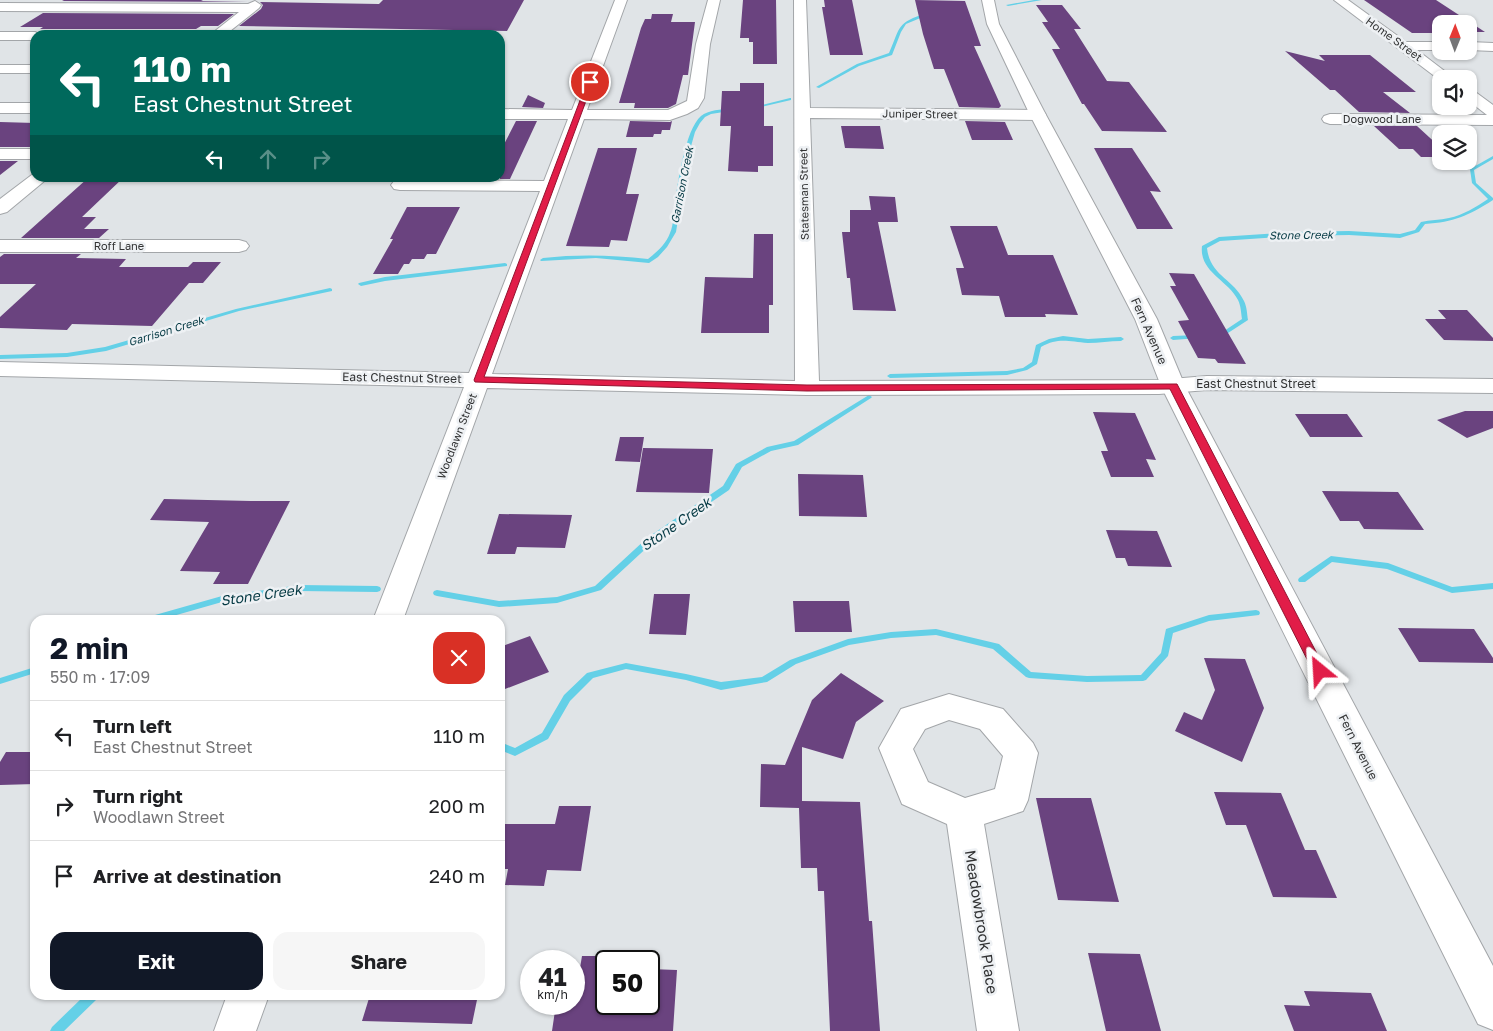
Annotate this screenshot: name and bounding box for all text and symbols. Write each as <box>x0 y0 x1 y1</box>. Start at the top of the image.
street label: Home Street <box>1364 14 1425 63</box>
north arrow <box>1432 15 1478 60</box>
map controls <box>1432 15 1477 170</box>
text: 110 m <box>133 48 231 90</box>
icon: left <box>50 50 115 115</box>
pin <box>569 61 611 103</box>
icon: arrive <box>576 68 604 96</box>
button: sound <box>1432 70 1477 115</box>
text: East Chestnut Street <box>133 90 353 117</box>
street label: Juniper Street <box>882 106 958 121</box>
street label: Dogwood Lane <box>1343 112 1421 125</box>
button: layers <box>1432 125 1477 170</box>
water label: Garrison Creek <box>668 144 696 224</box>
icon: left <box>201 145 229 173</box>
icon: ahead <box>254 145 282 173</box>
icon: right <box>307 145 335 173</box>
street label: Statesman Street <box>796 148 811 240</box>
water label: Stone Creek <box>1269 227 1335 242</box>
street label: Roff Lane <box>94 239 144 252</box>
street label: Fern Avenue <box>1128 295 1171 366</box>
water label: Garrison Creek <box>127 312 207 348</box>
street label: East Chestnut Street <box>342 369 462 386</box>
street label: East Chestnut Street <box>1196 376 1316 391</box>
street label: Woodlawn Street <box>434 391 479 480</box>
water label: Stone Creek <box>637 492 716 554</box>
water label: Stone Creek <box>219 580 305 609</box>
text: 2 min <box>50 630 128 666</box>
button: close <box>433 632 485 684</box>
position arrow <box>1293 644 1345 696</box>
text: 550 m · 17:09 <box>50 667 150 687</box>
street label: Fern Avenue <box>1336 712 1381 782</box>
text: Turn left <box>93 714 172 737</box>
icon: left <box>50 722 78 750</box>
text: 110 m <box>433 724 485 747</box>
text: East Chestnut Street <box>93 737 253 757</box>
text: Turn right <box>93 784 183 807</box>
icon: right <box>50 792 78 820</box>
text: 200 m <box>429 794 485 817</box>
text: Woodlawn Street <box>93 807 225 827</box>
street label: Meadowbrook Place <box>962 849 1002 995</box>
icon: arrive <box>50 862 78 890</box>
text: Arrive at destination <box>93 864 281 887</box>
text: 240 m <box>429 864 485 887</box>
button: Exit <box>50 932 263 990</box>
button: Share <box>273 932 485 990</box>
speed limit sign: 50 <box>595 950 660 1015</box>
text: 41 <box>538 961 567 992</box>
text: km/h <box>537 987 568 1002</box>

